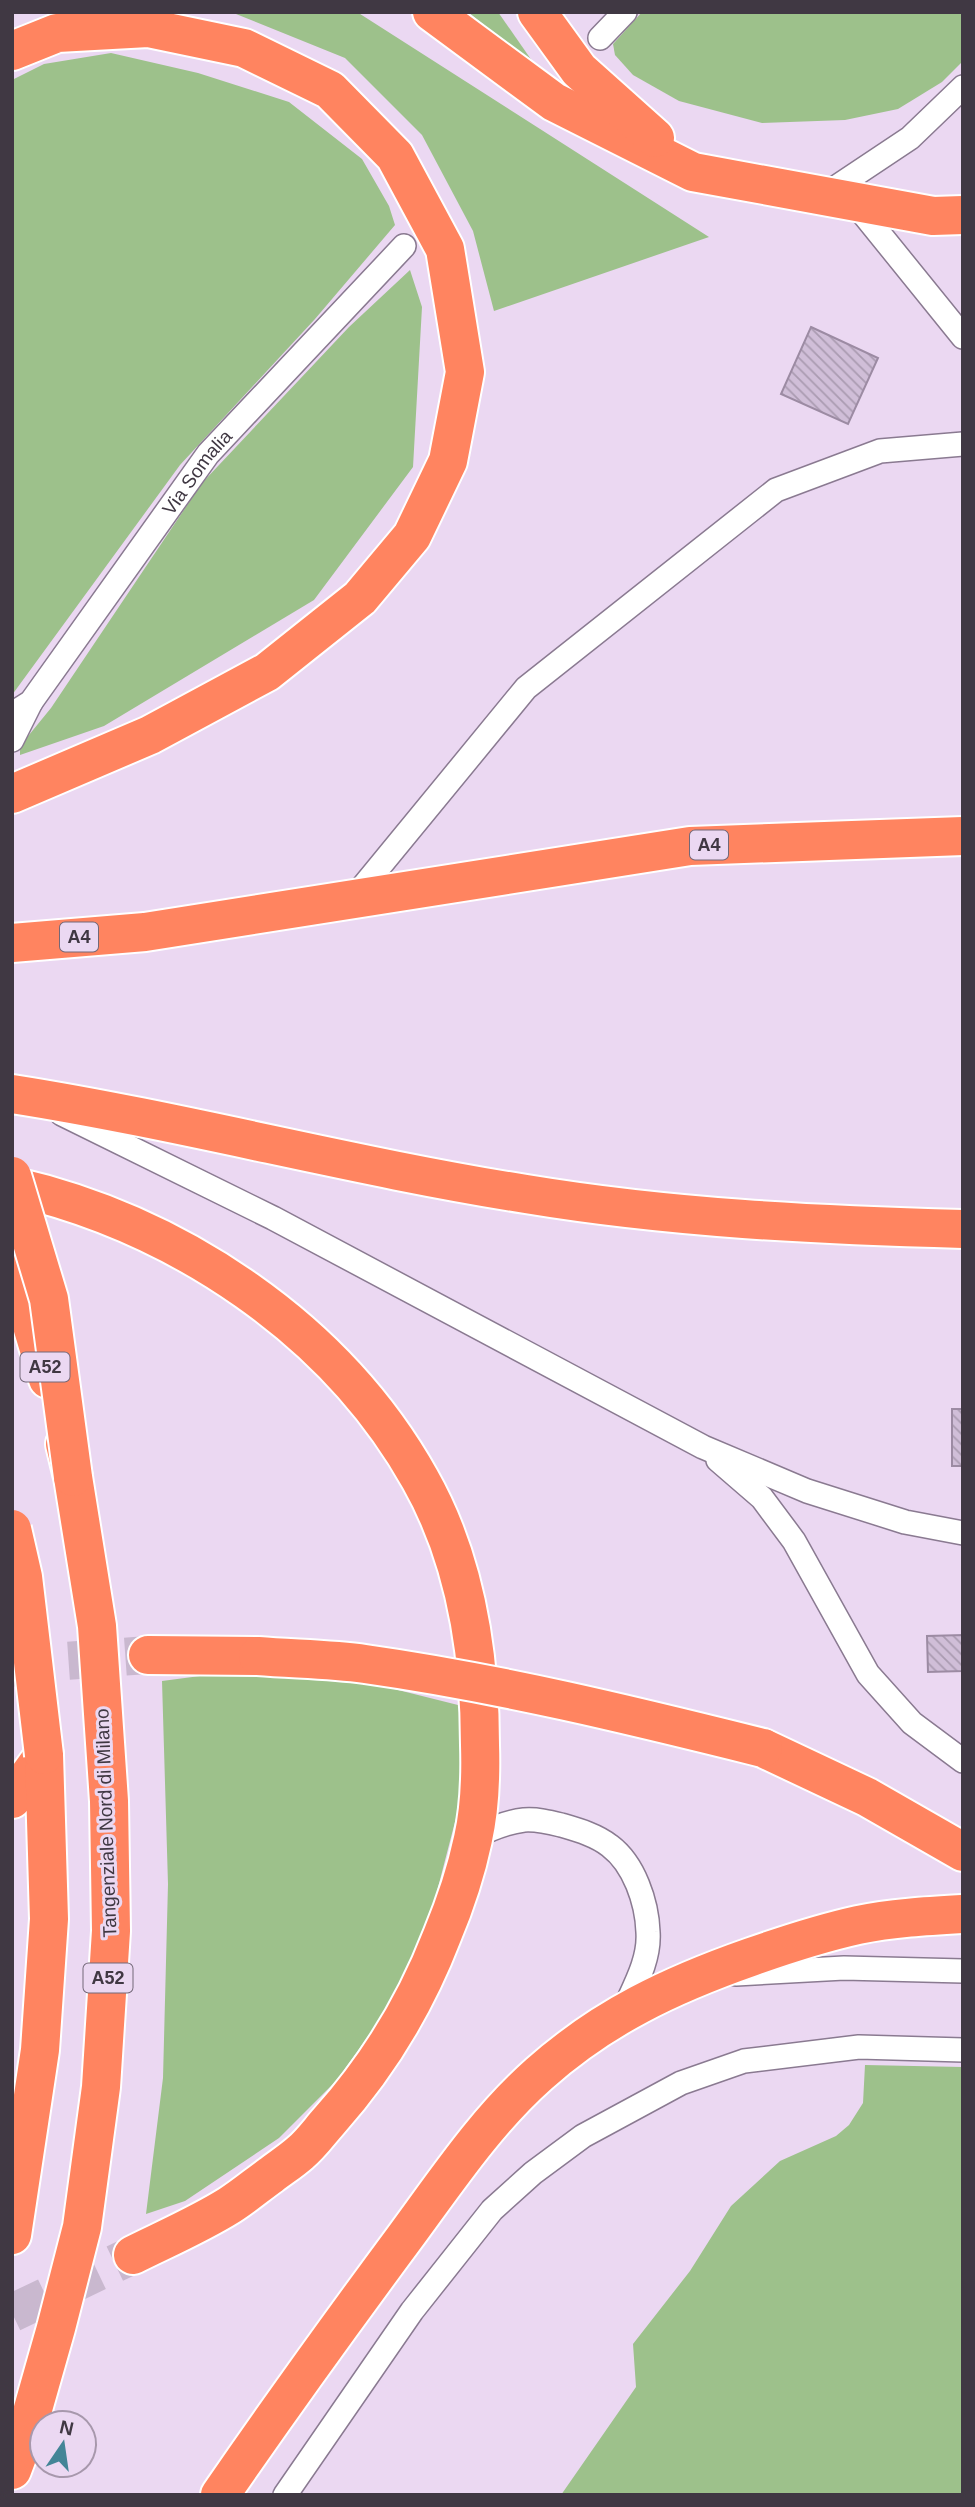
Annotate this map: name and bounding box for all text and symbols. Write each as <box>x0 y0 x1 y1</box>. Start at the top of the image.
street label: Via Somalia <box>158 425 236 518</box>
road number: A4 <box>690 830 728 860</box>
road number: A4 <box>60 922 98 952</box>
road number: A52 <box>20 1352 70 1382</box>
street label: Tangenziale Nord di Milano <box>92 1708 120 1938</box>
road number: A52 <box>84 1964 132 1992</box>
north arrow <box>28 2409 98 2479</box>
text: N <box>58 2416 76 2440</box>

